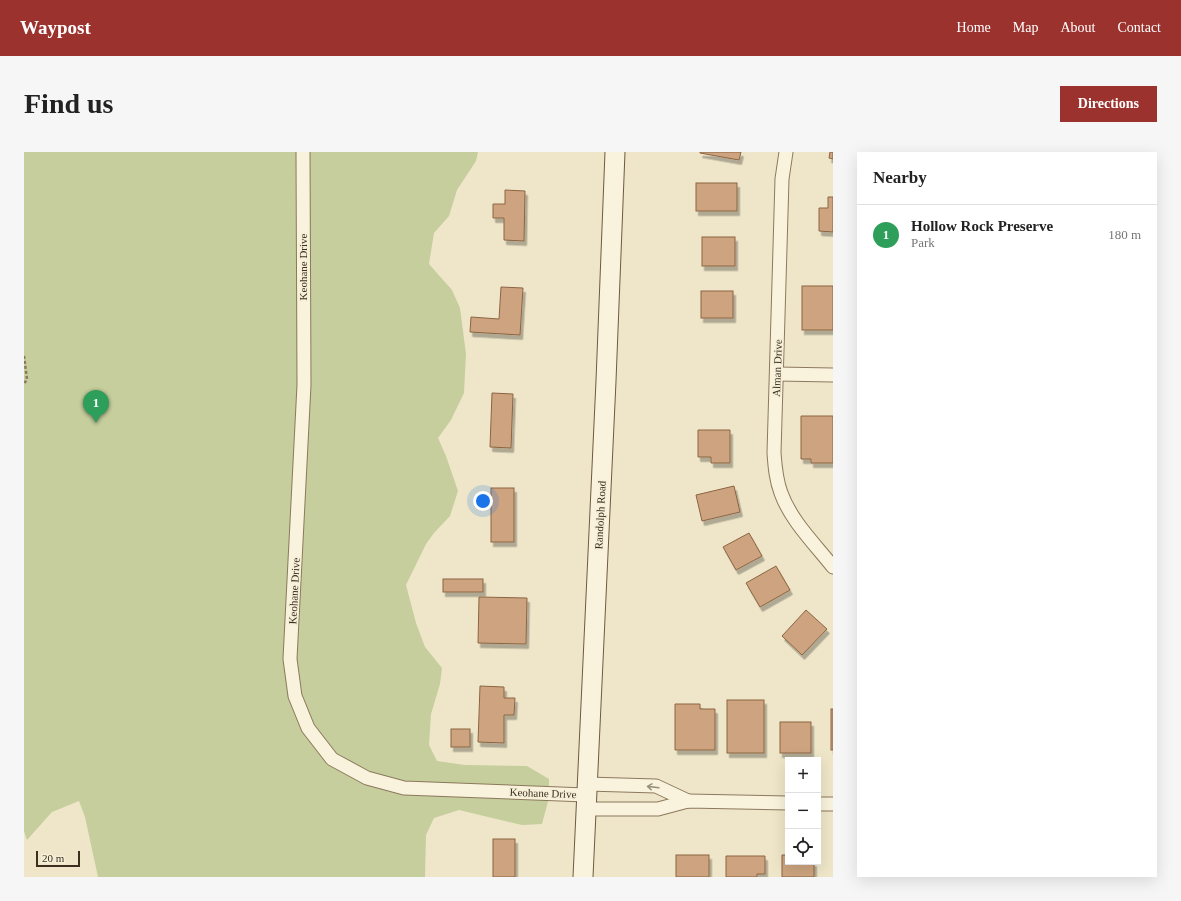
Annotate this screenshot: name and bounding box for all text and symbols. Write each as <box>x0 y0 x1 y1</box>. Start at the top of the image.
text: Waypost <box>20 17 91 38</box>
text: Home <box>957 20 991 35</box>
text: Map <box>1013 20 1038 35</box>
text: About <box>1060 20 1095 35</box>
text: Contact <box>1117 20 1161 35</box>
button: Directions <box>1060 86 1157 122</box>
text: Find us <box>24 88 114 119</box>
text: Nearby <box>873 168 927 187</box>
text: Hollow Rock Preserve <box>911 218 1053 234</box>
text: 1 <box>883 227 889 242</box>
text: 180 m <box>1108 227 1141 242</box>
street label: Keohane Drive <box>297 233 309 300</box>
text: Park <box>911 235 935 250</box>
street label: Alman Drive <box>770 339 784 397</box>
pin: 1 <box>83 390 109 423</box>
street label: Randolph Road <box>592 480 608 550</box>
your location <box>473 491 493 511</box>
street label: Keohane Drive <box>286 557 302 625</box>
map controls <box>785 757 821 865</box>
button: + <box>785 757 821 793</box>
one-way arrow <box>646 783 659 791</box>
street label: Keohane Drive <box>509 786 577 800</box>
button: − <box>785 793 821 829</box>
button: locate <box>785 829 821 865</box>
scale bar <box>36 849 80 868</box>
text: 20 m <box>42 852 64 864</box>

